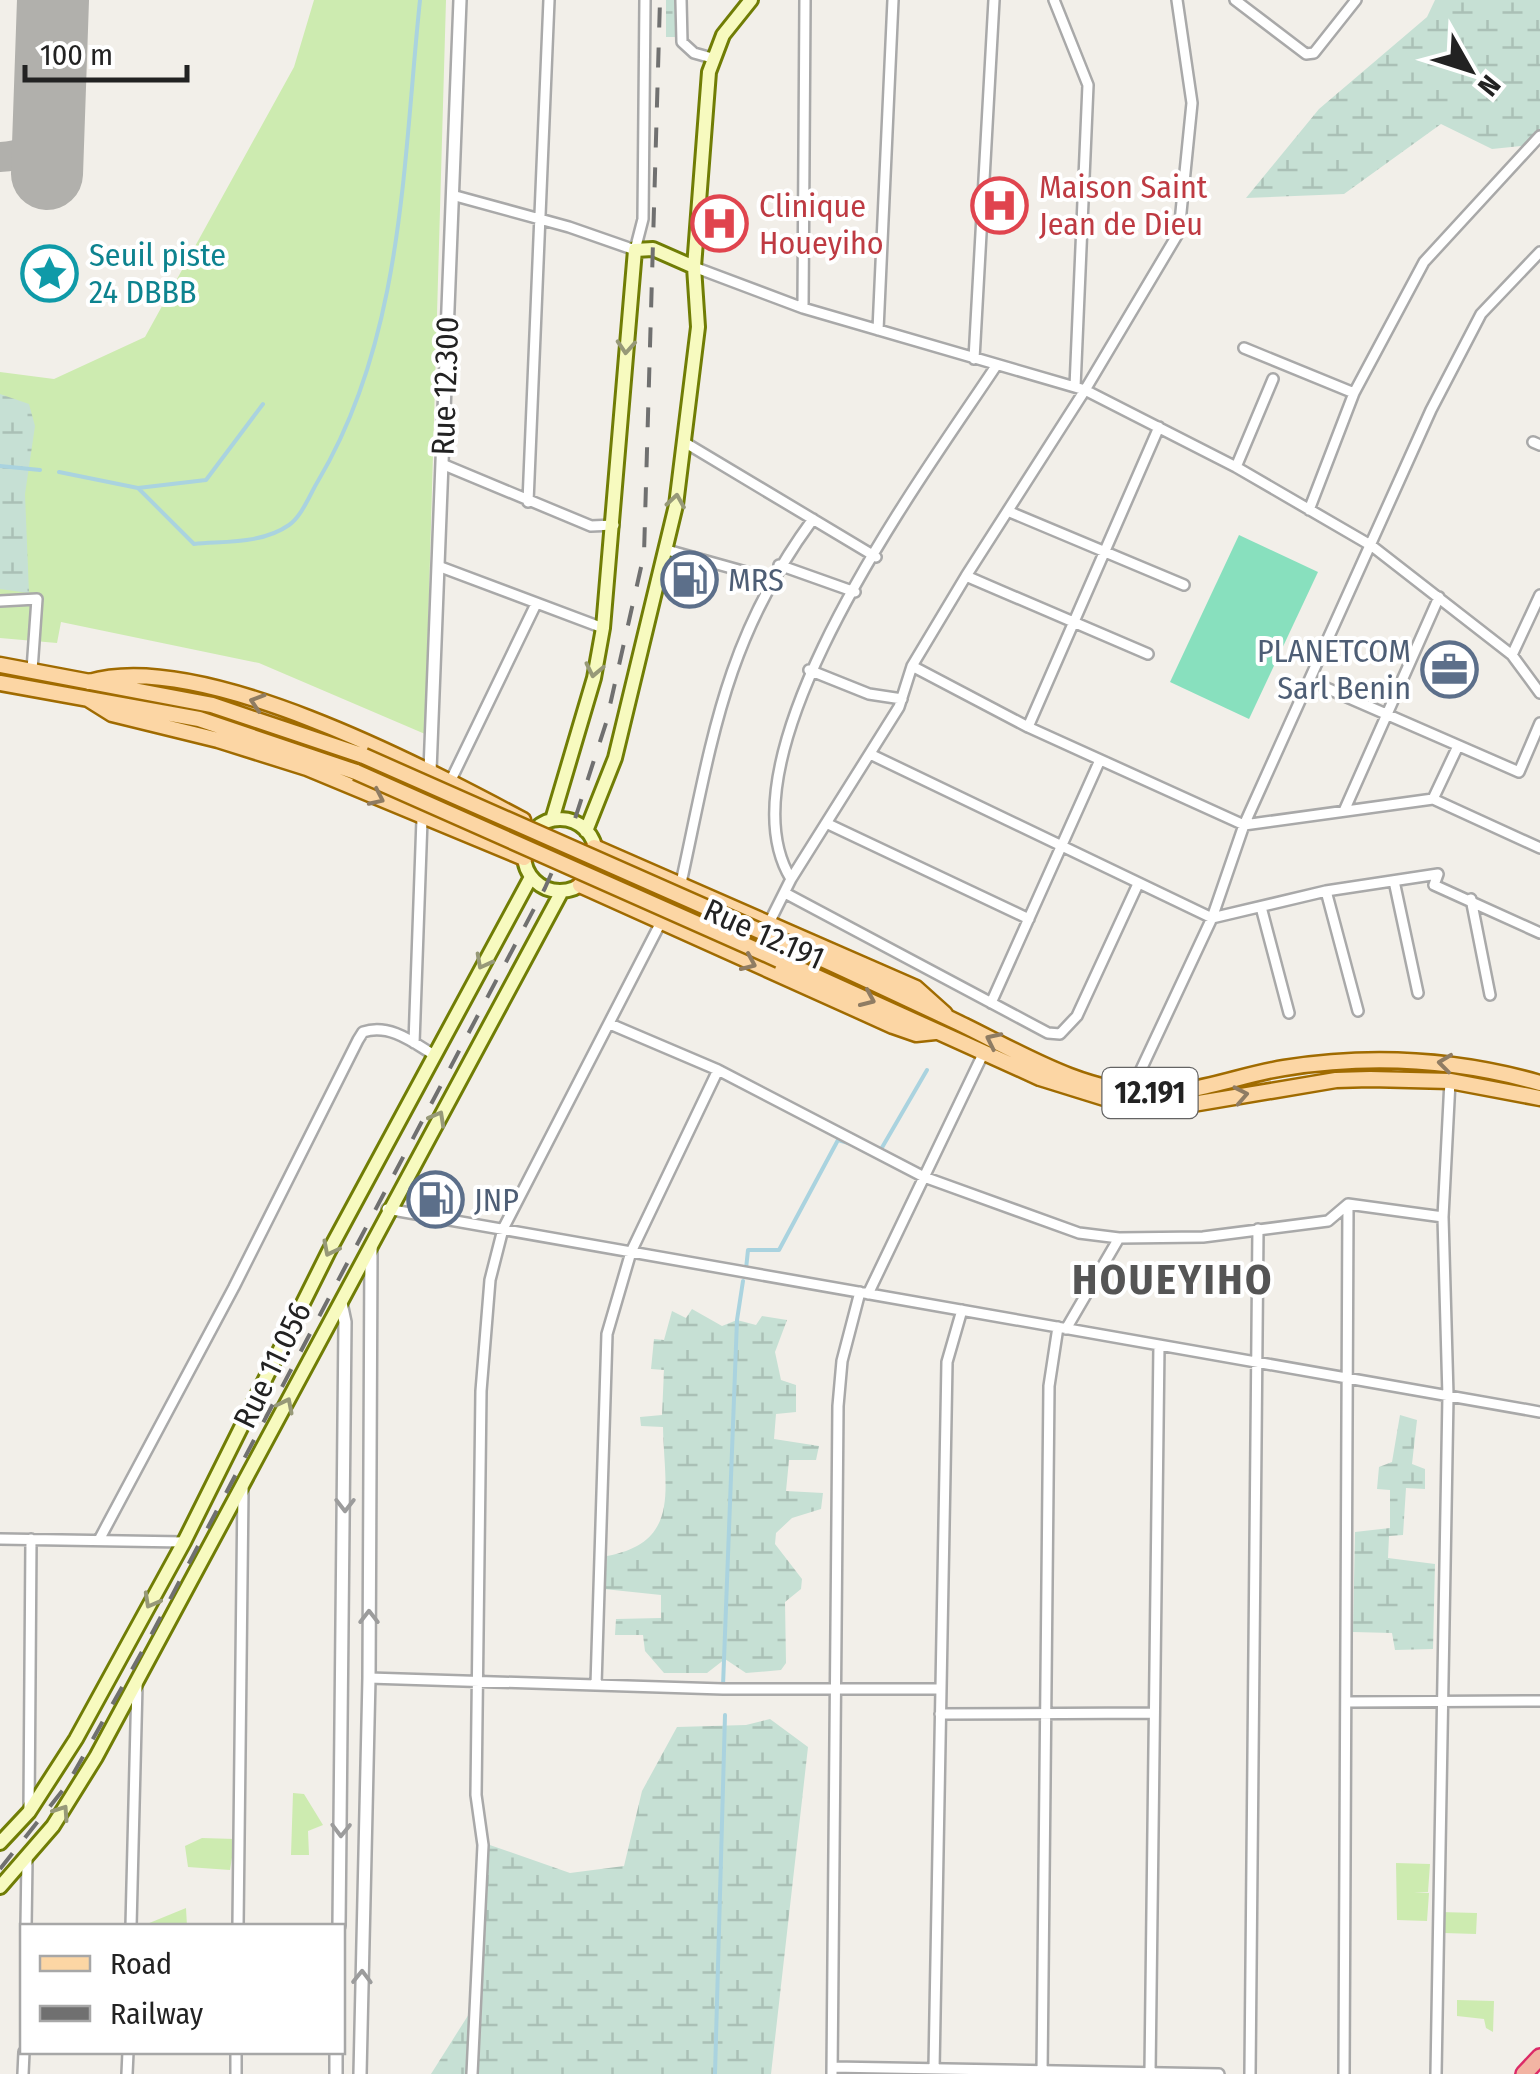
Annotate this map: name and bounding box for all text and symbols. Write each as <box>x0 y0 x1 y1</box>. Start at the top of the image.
scale bar <box>25 20 188 82</box>
north arrow <box>1420 20 1520 120</box>
text: 100 m <box>40 37 113 73</box>
text: N <box>1471 69 1507 102</box>
place label: Maison Saint Jean de Dieu <box>1039 168 1208 243</box>
hospital icon: Maison Saint Jean de Dieu <box>970 175 1030 235</box>
place label: Clinique Houeyiho <box>759 187 884 262</box>
hospital icon: Clinique Houeyiho <box>690 194 750 254</box>
place label: Seuil piste 24 DBBB <box>89 236 226 311</box>
place icon: Seuil piste 24 DBBB <box>20 243 80 303</box>
street label: Rue 12.300 <box>424 316 466 456</box>
one-way arrow <box>616 340 638 356</box>
one-way arrow <box>665 493 686 510</box>
fuel station icon: MRS <box>659 550 719 610</box>
place label: MRS <box>728 561 784 599</box>
place label: PLANETCOM Sarl Benin <box>1257 632 1411 707</box>
office icon: PLANETCOM Sarl Benin <box>1420 639 1480 699</box>
one-way arrow <box>585 661 606 678</box>
one-way arrow <box>249 694 266 714</box>
one-way arrow <box>367 786 385 806</box>
street label: Rue 12.191 <box>698 891 830 977</box>
one-way arrow <box>475 951 495 969</box>
one-way arrow <box>739 951 757 971</box>
one-way arrow <box>858 987 876 1007</box>
one-way arrow <box>986 1032 1004 1052</box>
one-way arrow <box>1436 1053 1452 1074</box>
road number: 12.191 <box>1102 1068 1198 1118</box>
one-way arrow <box>1232 1086 1249 1107</box>
one-way arrow <box>425 1110 445 1128</box>
fuel station icon: JNP <box>405 1170 465 1230</box>
place label: JNP <box>474 1181 519 1219</box>
one-way arrow <box>322 1239 342 1257</box>
district label: HOUEYIHO <box>1072 1255 1274 1305</box>
street label: Rue 11.056 <box>225 1296 319 1434</box>
one-way arrow <box>274 1397 294 1415</box>
one-way arrow <box>334 1498 356 1514</box>
one-way arrow <box>144 1590 164 1608</box>
one-way arrow <box>358 1608 380 1624</box>
one-way arrow <box>50 1805 68 1824</box>
one-way arrow <box>330 1824 352 1839</box>
legend <box>20 1924 345 2054</box>
text: Road <box>110 1946 172 1982</box>
one-way arrow <box>351 1968 373 1984</box>
text: Railway <box>110 1996 204 2032</box>

